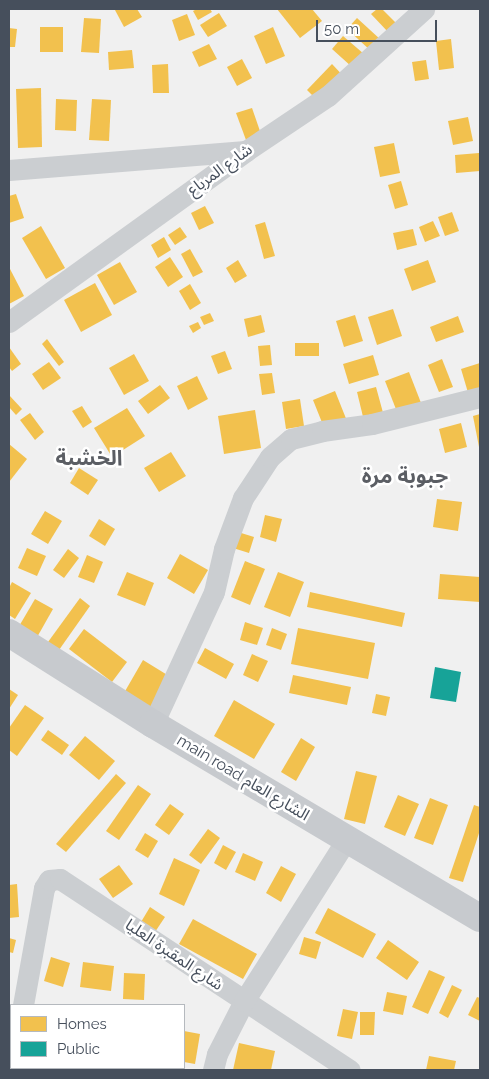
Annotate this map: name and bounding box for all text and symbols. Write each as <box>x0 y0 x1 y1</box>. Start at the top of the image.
scale bar <box>319 10 440 42</box>
text: 50 m <box>324 20 359 38</box>
street label: شارع المرباع <box>184 140 256 200</box>
district label: الخشبة <box>56 445 122 471</box>
district label: جبوبة مرة <box>362 463 448 489</box>
street label: main road الشارع العام <box>173 731 313 825</box>
street label: شارع المقبرة العليا <box>121 915 227 995</box>
legend <box>10 1004 185 1069</box>
text: Homes <box>57 1015 107 1033</box>
text: Public <box>57 1040 100 1058</box>

